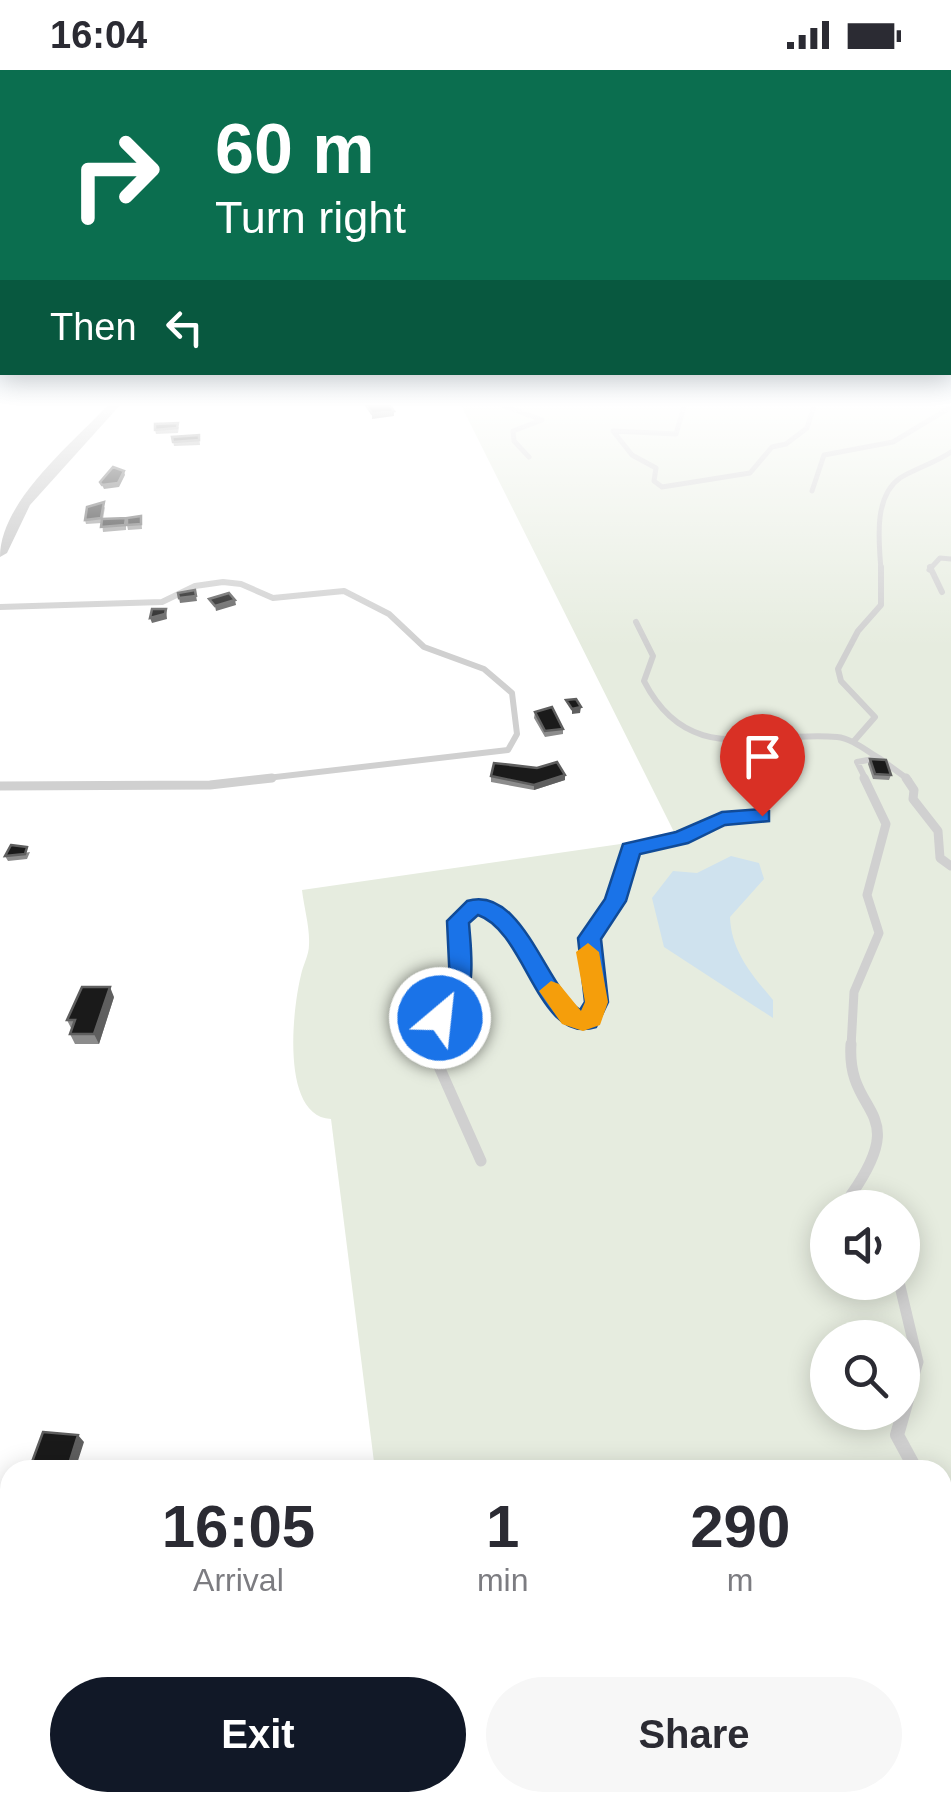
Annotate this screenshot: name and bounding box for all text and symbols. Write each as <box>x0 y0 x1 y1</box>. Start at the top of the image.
text: 16:04 <box>50 14 147 56</box>
icon: right <box>50 110 180 240</box>
text: 60 m <box>215 110 375 188</box>
text: Turn right <box>215 192 406 243</box>
icon: left <box>157 300 212 355</box>
text: Then <box>50 306 137 348</box>
pin <box>720 714 805 817</box>
icon: arrive <box>735 729 790 784</box>
position arrow <box>388 966 492 1070</box>
map controls <box>810 1190 920 1430</box>
button: sound <box>810 1190 920 1300</box>
button: search <box>810 1320 920 1430</box>
text: 16:05 <box>162 1493 315 1560</box>
text: 1 <box>486 1493 519 1560</box>
text: 290 <box>690 1493 790 1560</box>
text: Arrival <box>193 1562 284 1598</box>
text: min <box>477 1562 528 1598</box>
text: m <box>727 1562 754 1598</box>
button: Exit <box>50 1677 466 1792</box>
button: Share <box>486 1677 902 1792</box>

